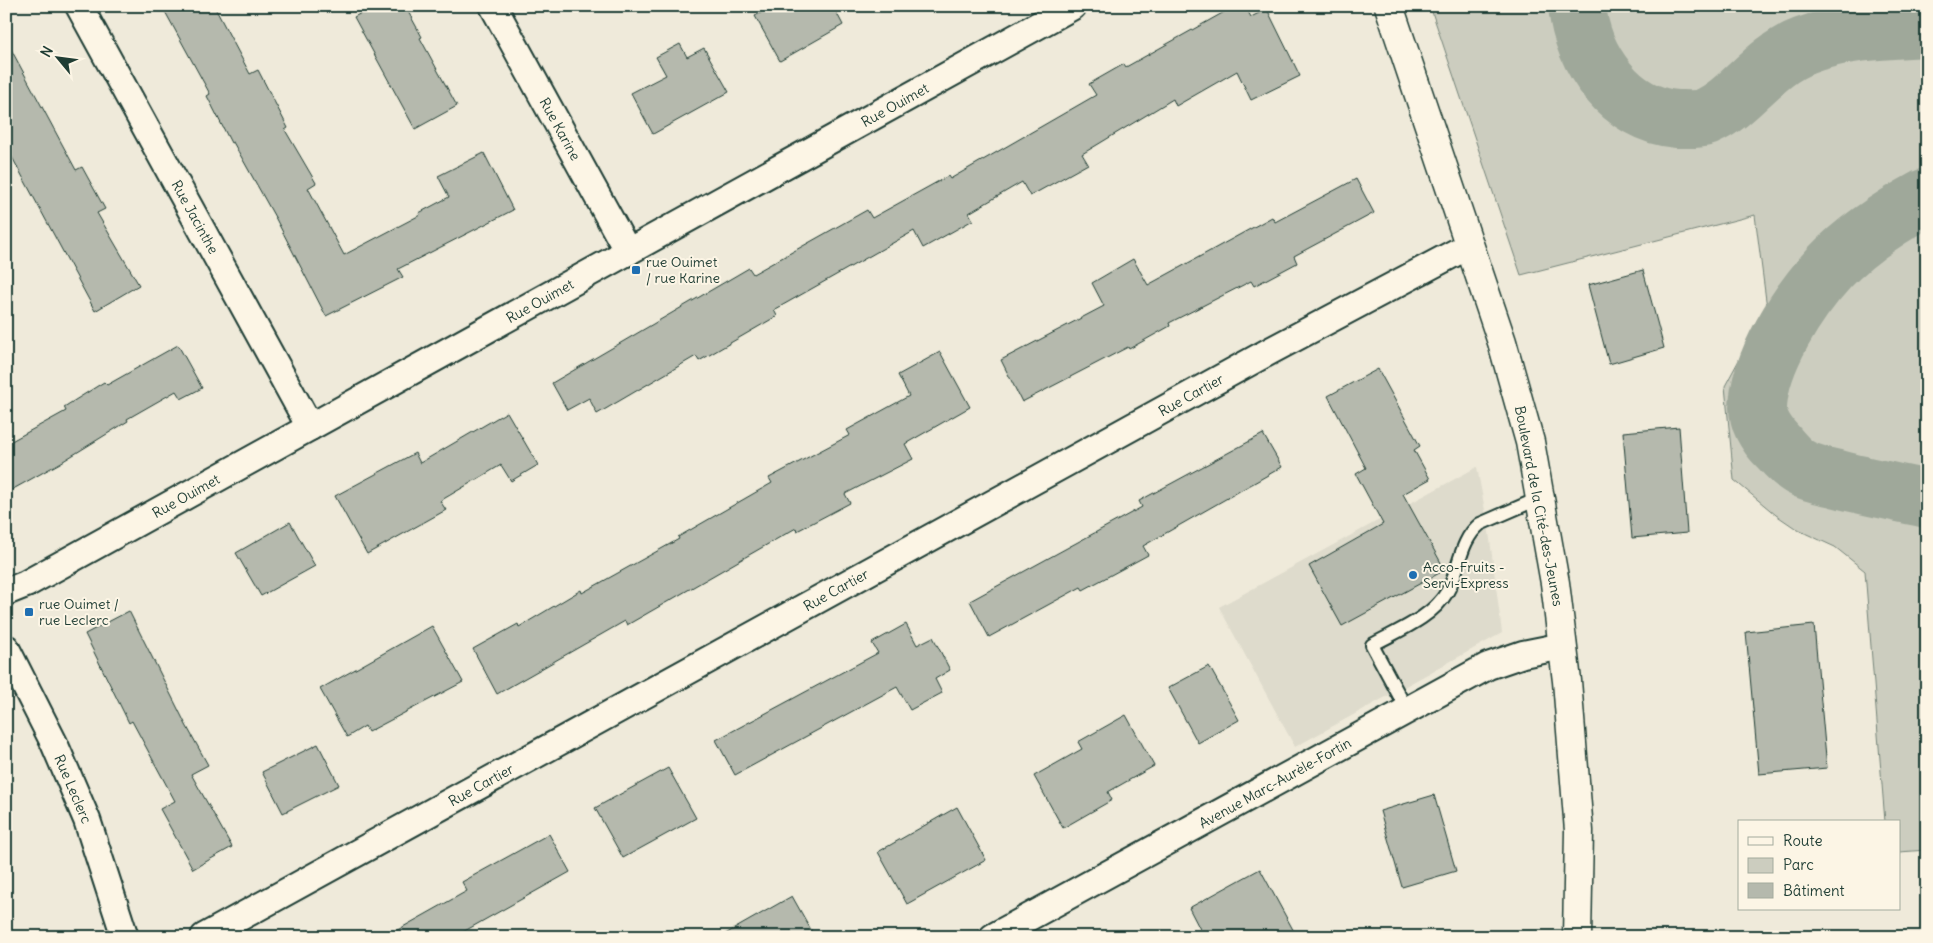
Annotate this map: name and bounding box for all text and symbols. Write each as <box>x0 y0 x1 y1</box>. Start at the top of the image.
north arrow <box>32 32 82 82</box>
text: N <box>36 43 57 60</box>
street label: Rue Ouimet <box>858 79 932 131</box>
street label: Rue Karine <box>535 95 585 163</box>
street label: Rue Jacinthe <box>167 177 223 257</box>
place label: rue Ouimet / rue Karine <box>646 253 720 287</box>
marker: rue Ouimet / rue Karine <box>630 264 642 276</box>
street label: Rue Ouimet <box>503 275 577 327</box>
street label: Rue Cartier <box>1155 370 1227 420</box>
street label: Boulevard de la Cité-des-Jeunes <box>1511 404 1567 608</box>
street label: Rue Ouimet <box>149 470 223 522</box>
place label: Acco-Fruits - Servi-Express <box>1423 558 1509 592</box>
street label: Rue Cartier <box>800 565 872 615</box>
marker: Acco-Fruits - Servi-Express <box>1407 569 1419 581</box>
place label: rue Ouimet / rue Leclerc <box>39 595 119 629</box>
marker: rue Ouimet / rue Leclerc <box>23 606 35 618</box>
street label: Avenue Marc-Aurèle-Fortin <box>1196 734 1354 832</box>
street label: Rue Leclerc <box>50 752 96 826</box>
street label: Rue Cartier <box>445 760 517 810</box>
legend <box>1738 820 1900 910</box>
text: Route <box>1783 831 1823 850</box>
text: Parc <box>1783 855 1814 874</box>
text: Bâtiment <box>1783 881 1845 900</box>

